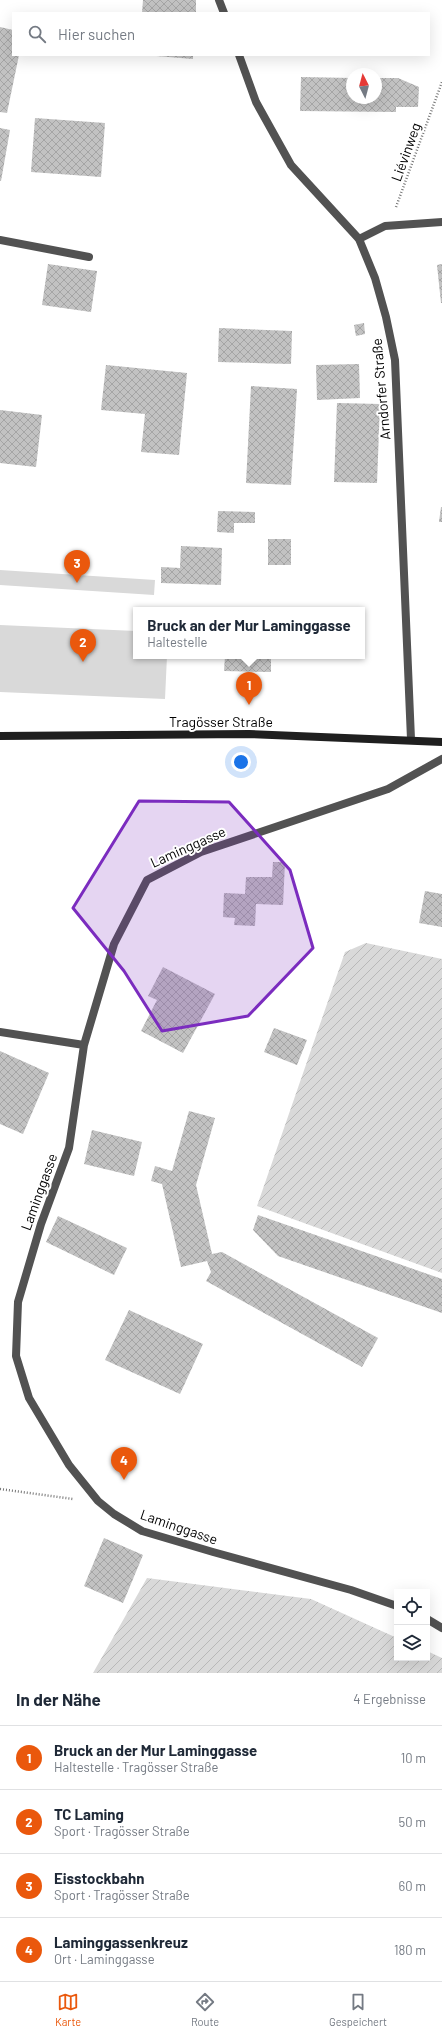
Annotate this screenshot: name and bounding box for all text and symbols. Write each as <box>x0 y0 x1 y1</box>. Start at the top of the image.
search box <box>12 12 430 56</box>
icon: search <box>26 23 48 45</box>
text: Hier suchen <box>58 25 135 43</box>
north arrow <box>346 68 382 104</box>
street label: Liévinweg <box>387 120 424 184</box>
street label: Arndorfer Straße <box>368 337 393 441</box>
pin: 3 <box>64 550 90 583</box>
popup <box>133 607 365 659</box>
text: Bruck an der Mur Laminggasse <box>147 616 351 634</box>
pin: 2 <box>70 629 96 662</box>
text: Haltestelle <box>147 634 207 650</box>
pin: 1 <box>236 672 262 705</box>
street label: Tragösser Straße <box>169 713 273 730</box>
your location <box>231 752 251 772</box>
street label: Laminggasse <box>147 822 228 871</box>
street label: Laminggasse <box>17 1151 60 1233</box>
pin: 4 <box>111 1447 137 1480</box>
street label: Laminggasse <box>138 1505 220 1548</box>
map controls <box>394 1589 430 1661</box>
button: locate <box>394 1589 430 1625</box>
button: layers <box>394 1625 430 1661</box>
text: In der Nähe <box>16 1689 101 1709</box>
text: 4 Ergebnisse <box>353 1691 426 1707</box>
text: Bruck an der Mur Laminggasse <box>54 1741 257 1759</box>
text: 1 <box>27 1750 31 1766</box>
text: 10 m <box>401 1750 426 1766</box>
text: Haltestelle · Tragösser Straße <box>54 1759 218 1775</box>
text: TC Laming <box>54 1805 124 1823</box>
text: 2 <box>25 1814 33 1830</box>
text: 50 m <box>399 1814 426 1830</box>
text: Sport · Tragösser Straße <box>54 1823 190 1839</box>
text: Eisstockbahn <box>54 1869 144 1887</box>
text: 3 <box>25 1878 33 1894</box>
text: 60 m <box>399 1878 426 1894</box>
text: Sport · Tragösser Straße <box>54 1887 190 1903</box>
text: Laminggassenkreuz <box>54 1933 188 1951</box>
text: 4 <box>25 1942 33 1958</box>
text: 180 m <box>394 1942 426 1958</box>
text: Ort · Laminggasse <box>54 1951 155 1967</box>
tab: Karte <box>55 1991 81 2028</box>
tab: Route <box>191 1991 219 2028</box>
tab: Gespeichert <box>329 1991 387 2028</box>

